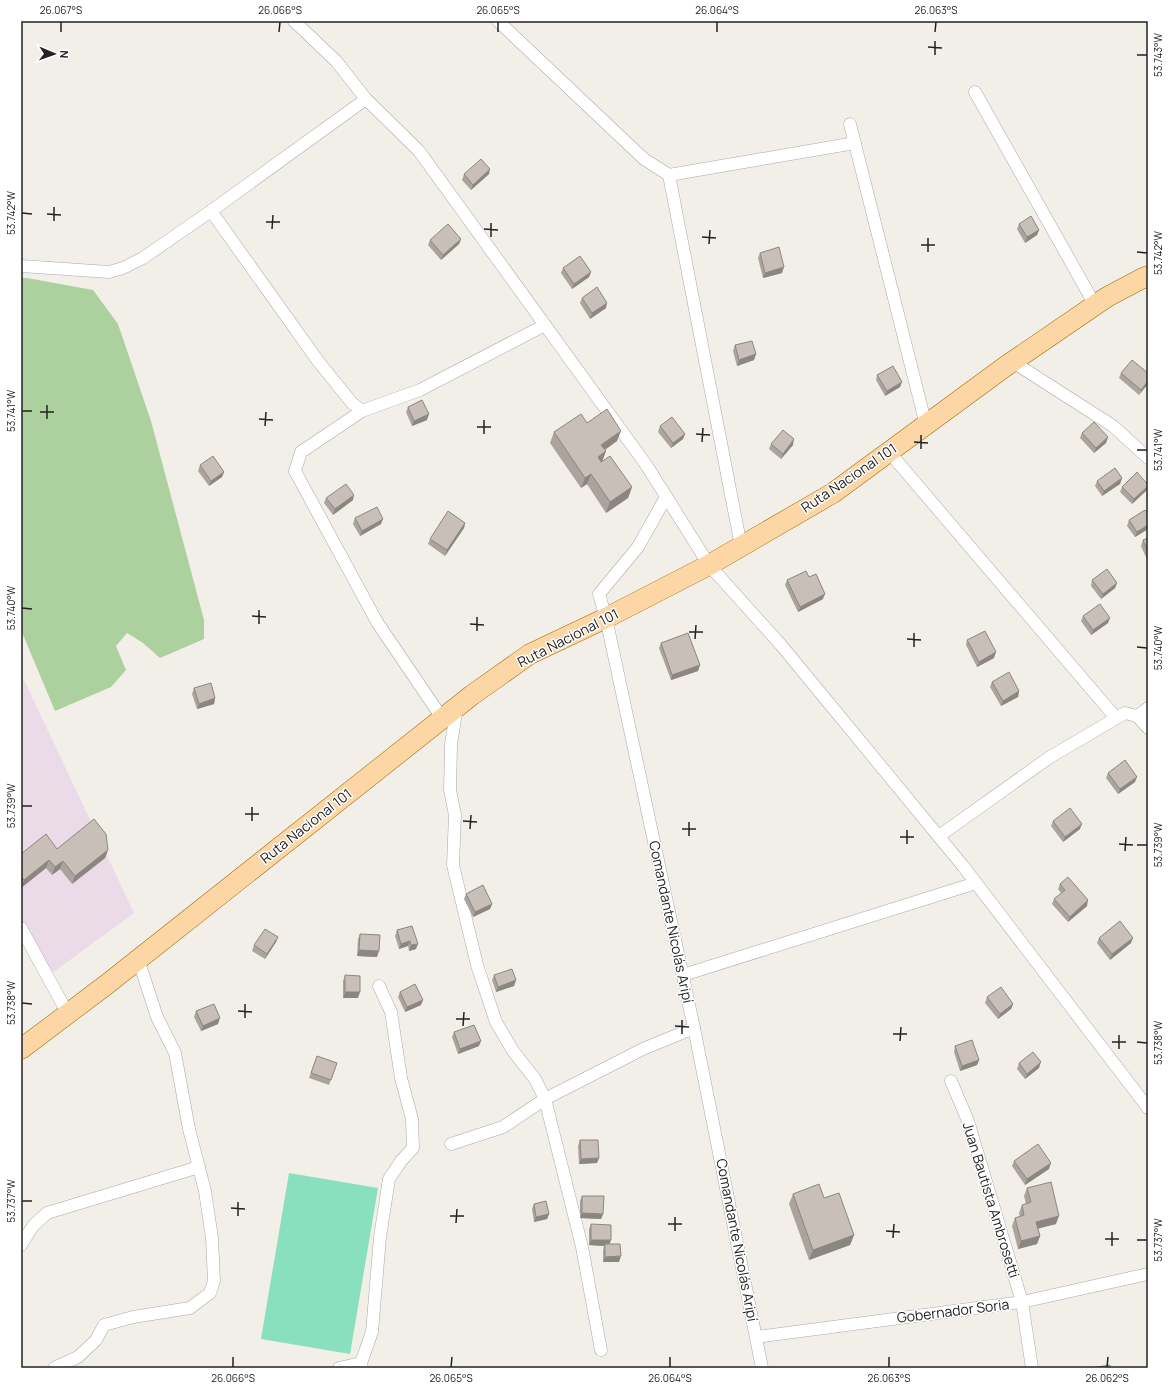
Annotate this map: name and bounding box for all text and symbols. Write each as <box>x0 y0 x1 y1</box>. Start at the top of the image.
text: 26.067°S <box>40 3 82 17</box>
text: 26.066°S <box>258 3 302 17</box>
text: 26.065°S <box>476 3 520 17</box>
text: 26.064°S <box>695 3 739 17</box>
text: 26.063°S <box>915 3 957 17</box>
text: 53.743°W <box>1151 32 1165 77</box>
north arrow <box>34 34 74 74</box>
text: N <box>57 50 72 59</box>
text: 53.742°W <box>4 190 18 235</box>
text: 53.742°W <box>1151 230 1165 275</box>
text: 53.741°W <box>4 389 18 432</box>
text: 53.741°W <box>1151 428 1165 471</box>
street label: Ruta Nacional 101 <box>797 439 900 517</box>
text: 53.740°W <box>4 585 18 630</box>
street label: Ruta Nacional 101 <box>514 604 622 671</box>
text: 53.740°W <box>1151 625 1165 670</box>
text: 53.739°W <box>4 783 18 828</box>
street label: Ruta Nacional 101 <box>256 784 355 867</box>
text: 53.739°W <box>1151 822 1165 867</box>
street label: Comandante Nicolás Aripí <box>645 839 698 1005</box>
text: 53.738°W <box>4 980 18 1025</box>
text: 53.738°W <box>1151 1020 1165 1065</box>
street label: Juan Bautista Ambrosetti <box>959 1120 1024 1280</box>
street label: Comandante Nicolás Aripí <box>712 1157 763 1323</box>
text: 53.737°W <box>4 1179 18 1223</box>
text: 53.737°W <box>1151 1218 1165 1262</box>
street label: Gobernador Soria <box>896 1294 1010 1327</box>
text: 26.066°S <box>211 1371 255 1385</box>
text: 26.065°S <box>429 1371 473 1385</box>
text: 26.064°S <box>648 1371 692 1385</box>
text: 26.063°S <box>868 1371 910 1385</box>
text: 26.062°S <box>1085 1371 1129 1385</box>

